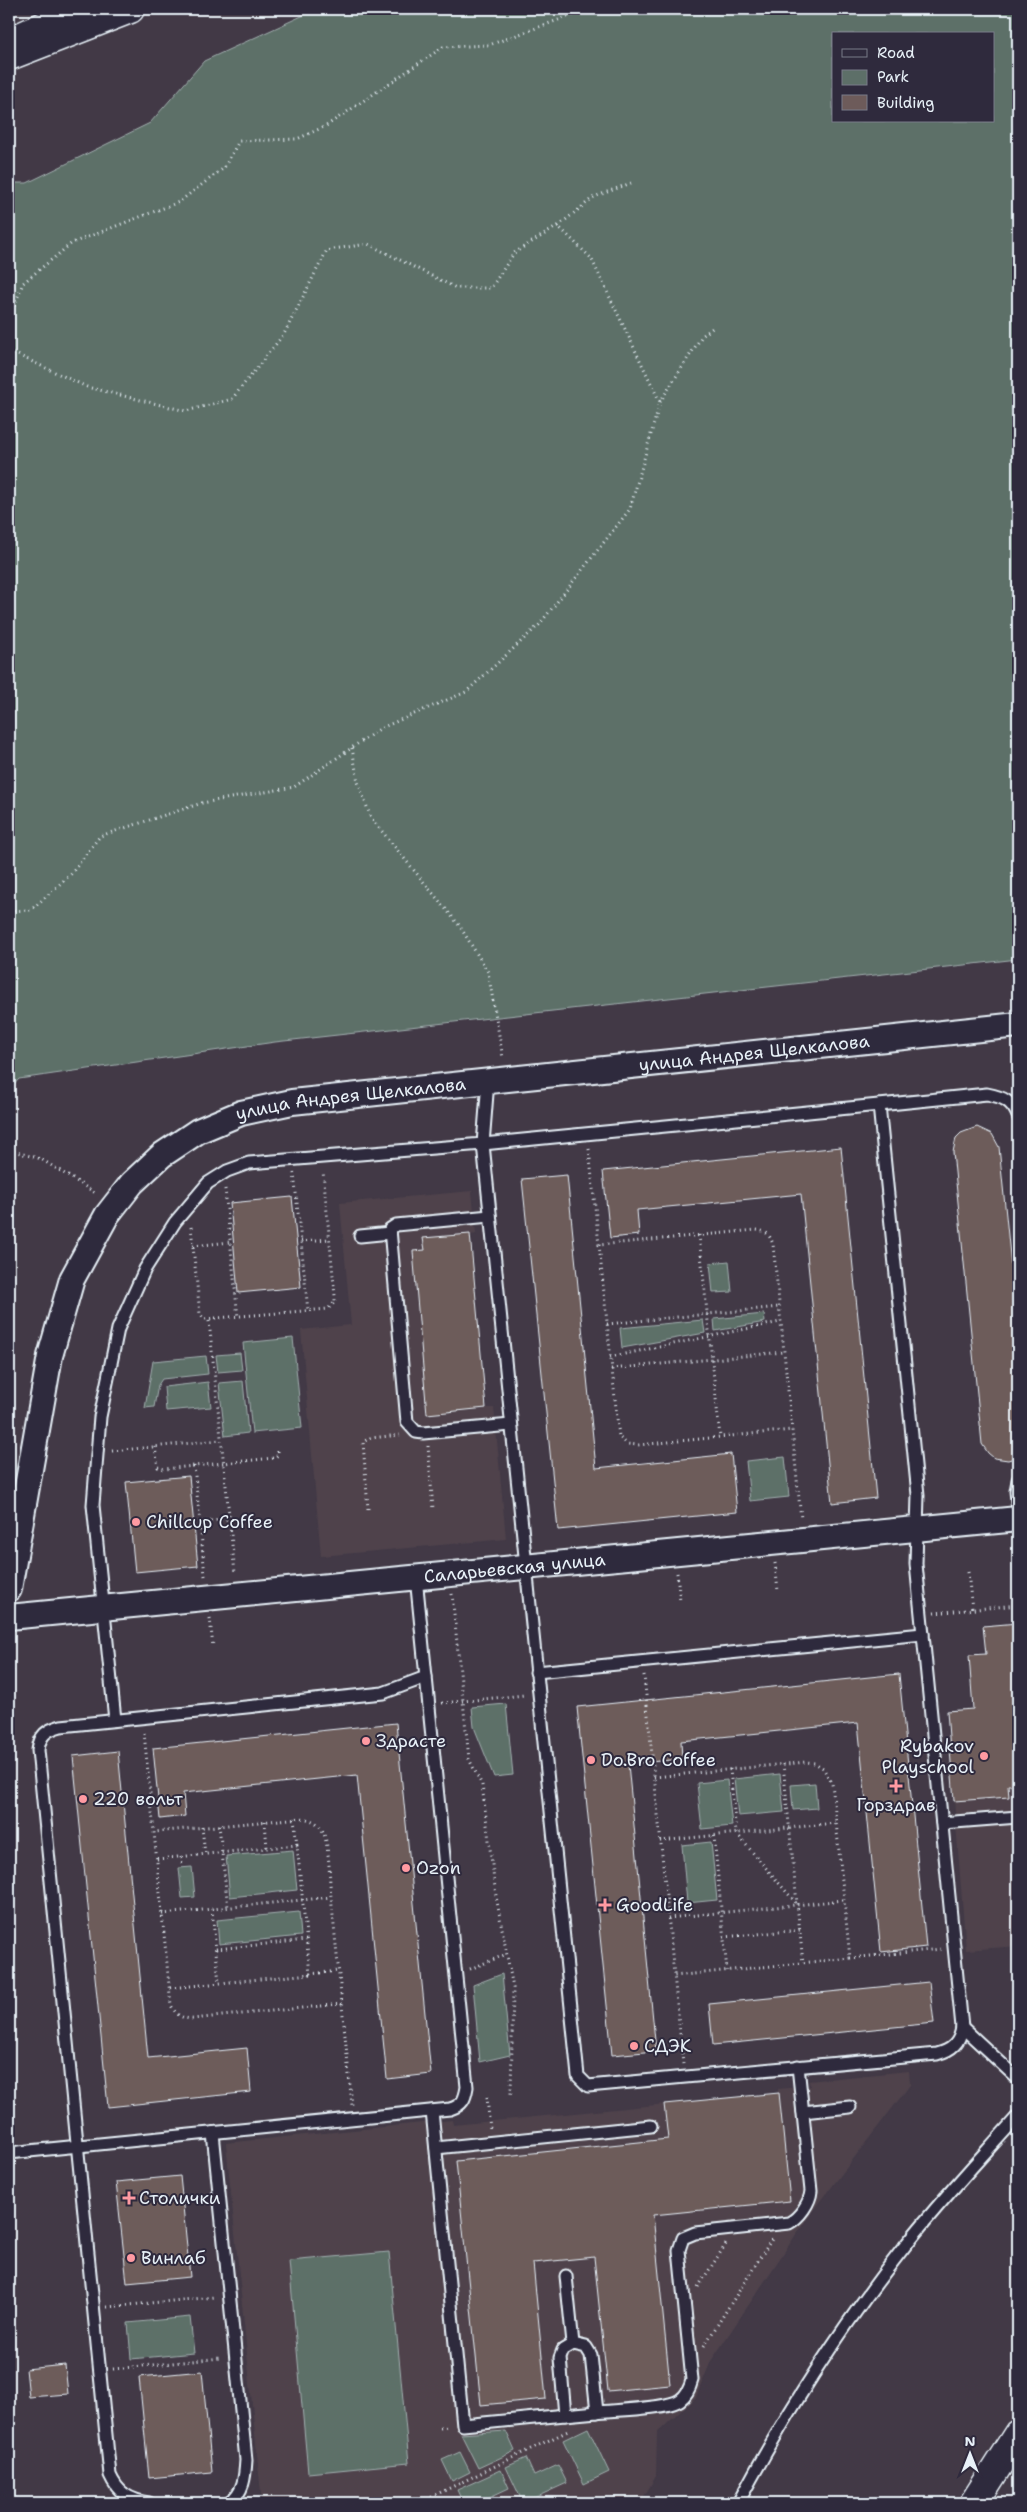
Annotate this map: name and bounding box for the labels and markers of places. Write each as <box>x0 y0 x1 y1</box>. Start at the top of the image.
place label: Chillcup Coffee <box>146 1510 273 1534</box>
marker: Chillcup Coffee <box>130 1516 142 1528</box>
place label: Здрасте <box>376 1729 446 1753</box>
place label: Rybakov Playschool <box>882 1734 975 1779</box>
marker: Здрасте <box>360 1735 372 1747</box>
place label: Do.Bro Coffee <box>601 1748 716 1772</box>
marker: Rybakov Playschool <box>978 1750 990 1762</box>
marker: Do.Bro Coffee <box>585 1754 597 1766</box>
marker: Горздрав <box>890 1780 902 1792</box>
place label: 220 вольт <box>93 1787 184 1811</box>
marker: 220 вольт <box>77 1793 89 1805</box>
place label: Горздрав <box>857 1793 935 1817</box>
place label: Ozon <box>416 1856 461 1880</box>
marker: Ozon <box>400 1862 412 1874</box>
place label: GoodLife <box>616 1893 693 1917</box>
marker: GoodLife <box>598 1898 612 1912</box>
place label: СДЭК <box>644 2034 692 2058</box>
marker: СДЭК <box>628 2040 640 2052</box>
place label: Столички <box>139 2186 221 2210</box>
marker: Столички <box>123 2192 135 2204</box>
place label: Винлаб <box>141 2246 206 2270</box>
marker: Винлаб <box>125 2252 137 2264</box>

